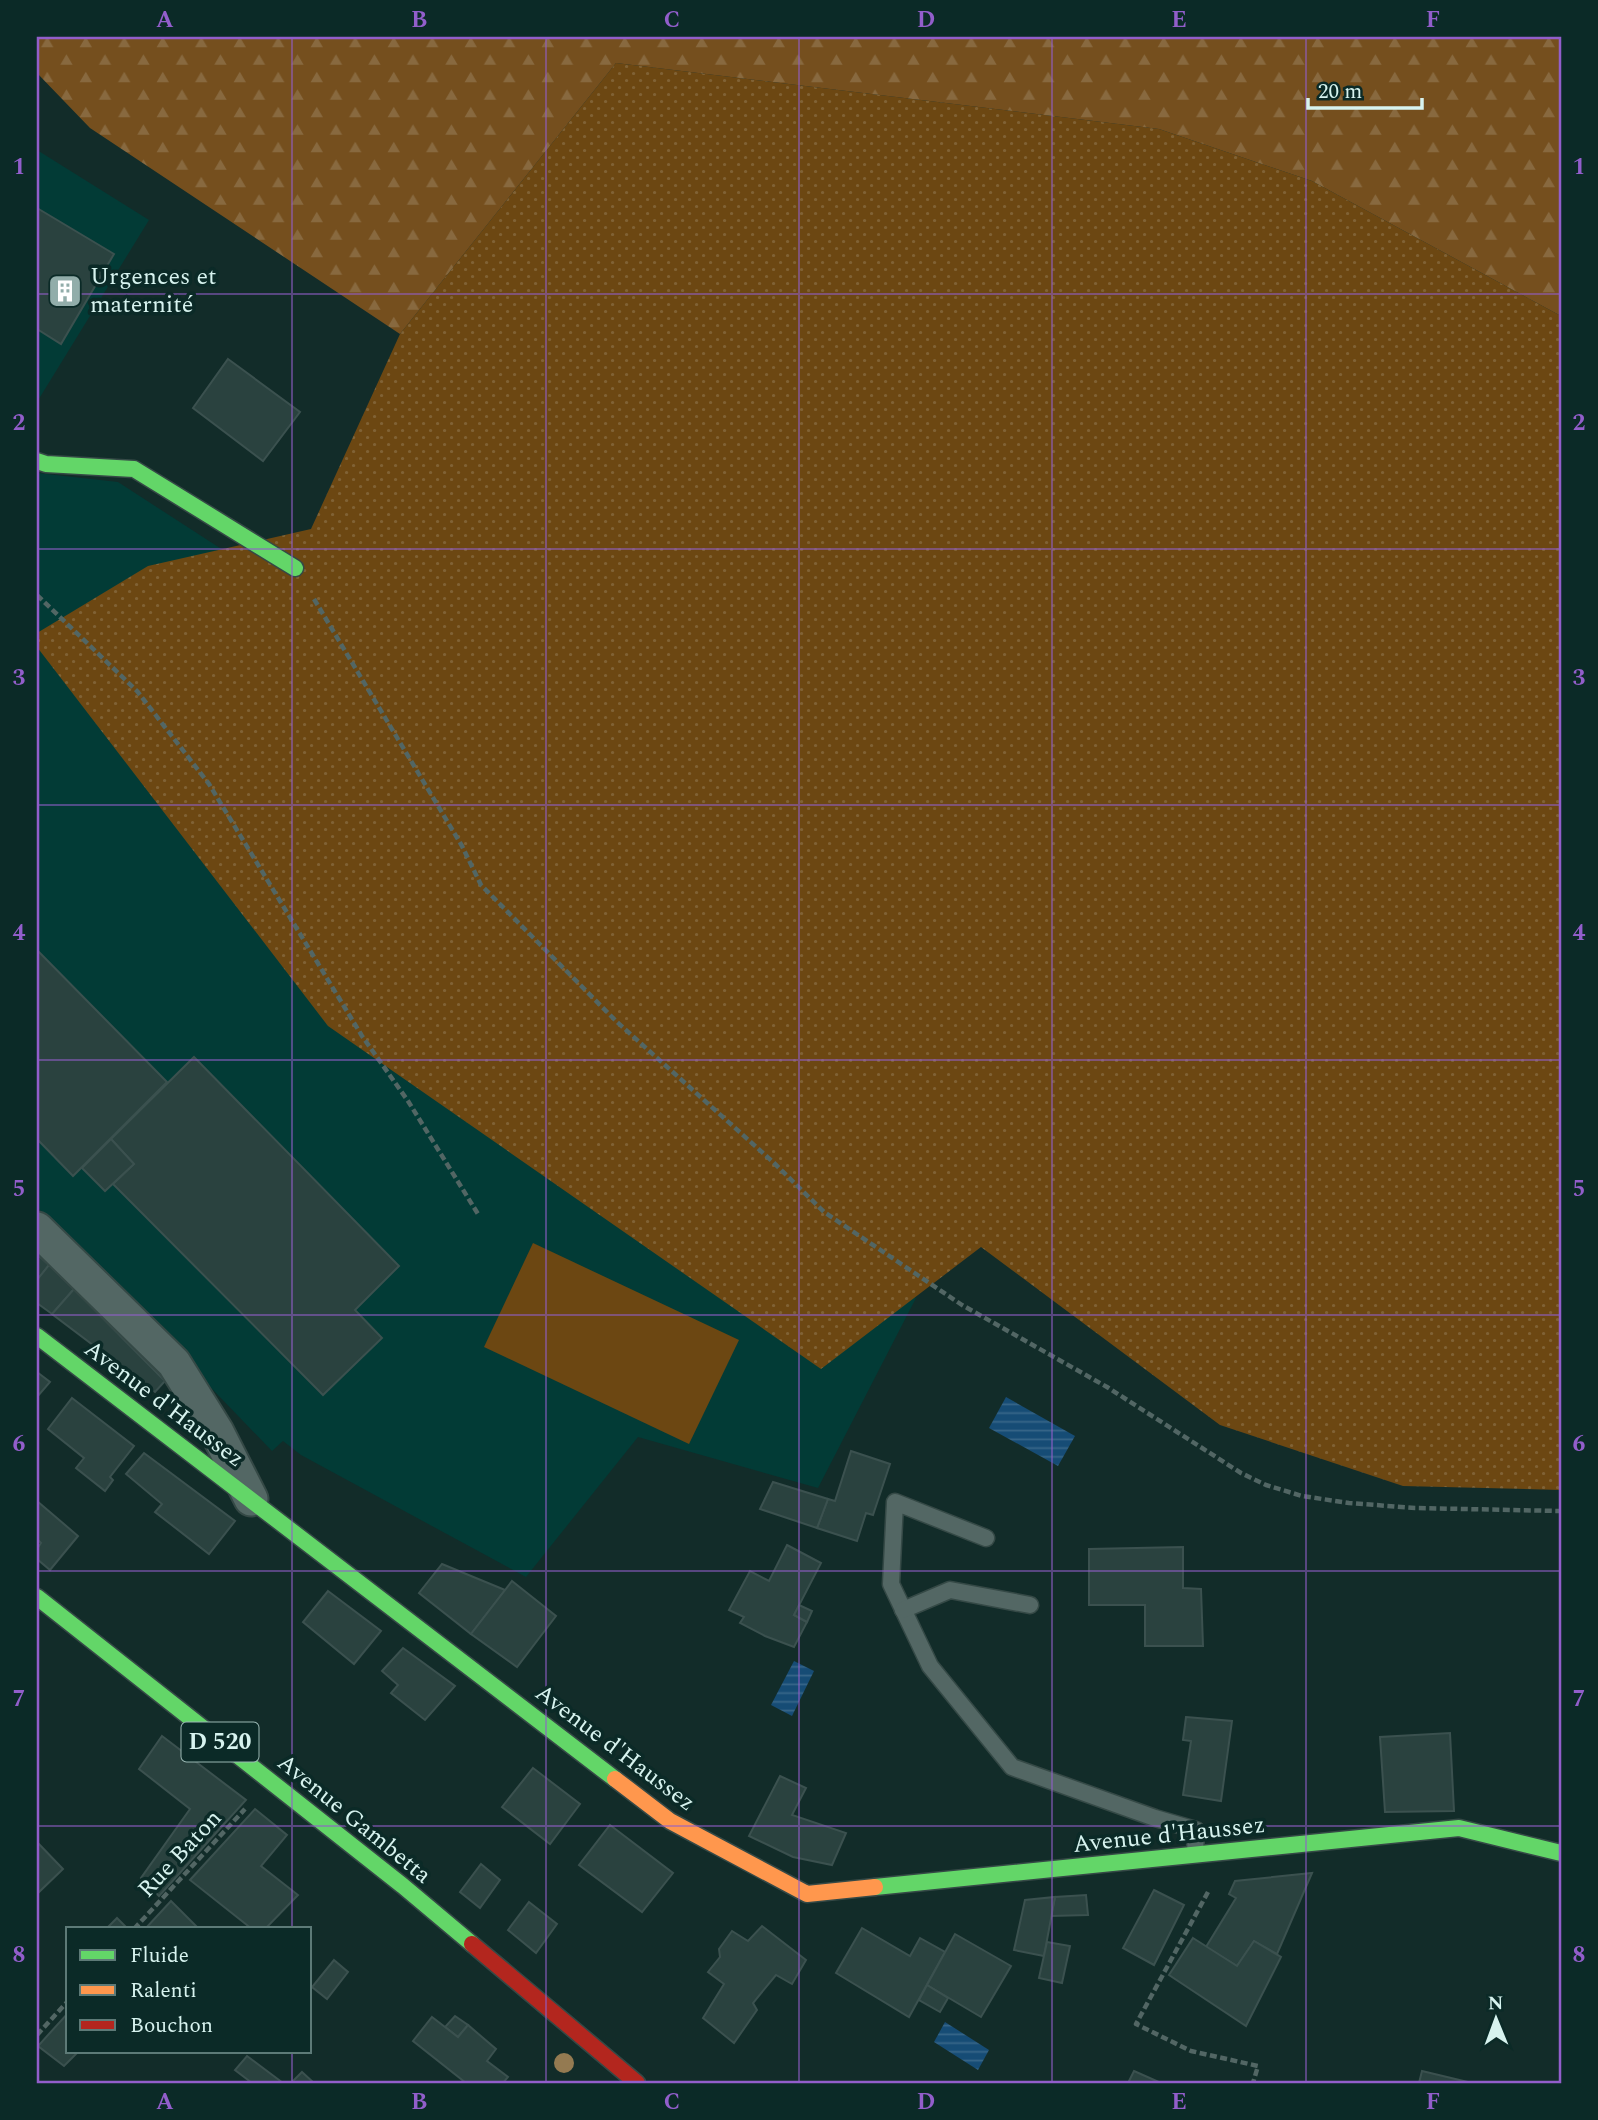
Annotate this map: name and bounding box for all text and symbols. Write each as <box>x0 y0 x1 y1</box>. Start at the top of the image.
text: A <box>156 3 174 38</box>
text: B <box>411 3 427 38</box>
text: C <box>664 3 680 38</box>
text: D <box>917 3 935 38</box>
text: E <box>1171 3 1187 38</box>
text: F <box>1426 3 1440 38</box>
scale bar <box>1308 66 1421 110</box>
text: 20 m <box>1318 76 1362 108</box>
text: 1 <box>13 150 25 185</box>
text: 1 <box>1573 150 1585 185</box>
place label: Urgences et maternité <box>90 259 217 323</box>
building icon: Urgences et maternité <box>46 272 84 310</box>
text: 2 <box>13 406 26 441</box>
text: 2 <box>1573 406 1586 441</box>
text: 3 <box>13 661 26 696</box>
text: 3 <box>1573 661 1586 696</box>
text: 4 <box>13 916 26 951</box>
text: 4 <box>1573 916 1586 951</box>
text: 5 <box>13 1172 25 1207</box>
text: 5 <box>1573 1172 1585 1207</box>
street label: Avenue d'Haussez <box>76 1332 252 1476</box>
text: 6 <box>13 1427 26 1462</box>
text: 6 <box>1573 1427 1586 1462</box>
street label: Avenue d'Haussez <box>527 1676 703 1820</box>
text: 7 <box>13 1682 25 1717</box>
text: 7 <box>1573 1682 1585 1717</box>
road number: D 520 <box>182 1722 258 1762</box>
street label: Avenue Gambetta <box>269 1745 439 1893</box>
street label: Rue Baton <box>129 1802 231 1906</box>
street label: Avenue d'Haussez <box>1071 1807 1267 1863</box>
legend <box>66 1927 312 2054</box>
text: 8 <box>13 1938 25 1973</box>
text: 8 <box>1573 1938 1585 1973</box>
text: Fluide <box>130 1940 189 1972</box>
text: Ralenti <box>130 1975 197 2007</box>
north arrow <box>1462 1983 1532 2054</box>
text: N <box>1488 1989 1504 2018</box>
text: Bouchon <box>130 2010 213 2042</box>
text: A <box>156 2085 174 2120</box>
text: B <box>411 2085 427 2120</box>
text: C <box>664 2085 680 2120</box>
text: D <box>917 2085 935 2120</box>
text: E <box>1171 2085 1187 2120</box>
text: F <box>1426 2085 1440 2120</box>

